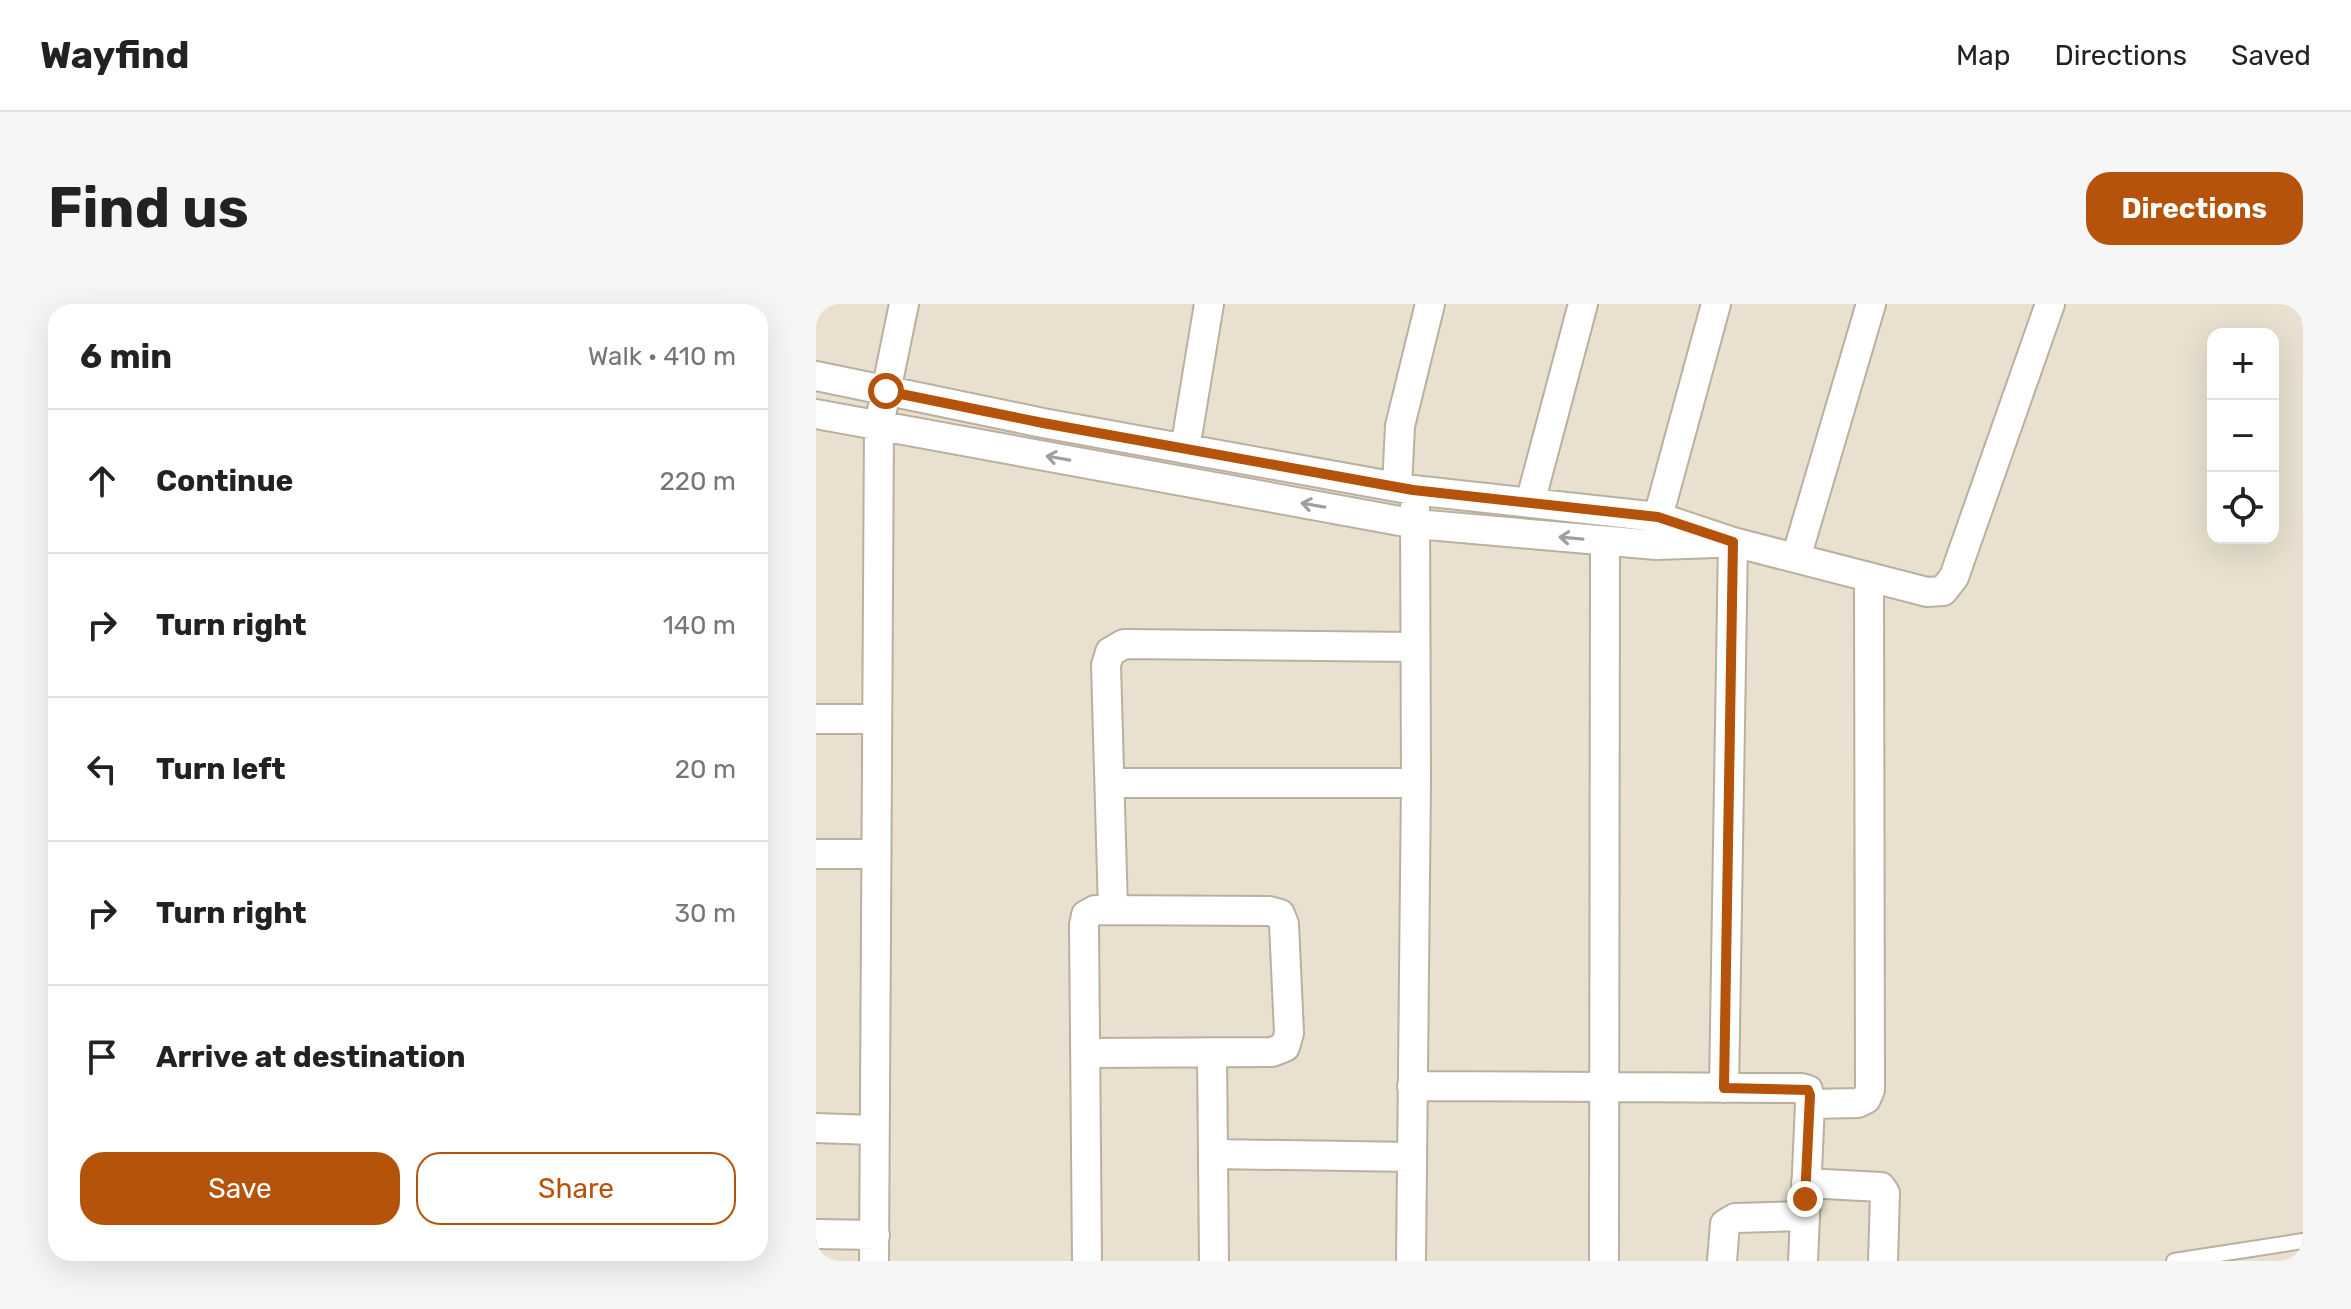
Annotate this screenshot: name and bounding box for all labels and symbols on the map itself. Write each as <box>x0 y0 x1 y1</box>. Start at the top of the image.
route start <box>868 373 904 409</box>
one-way arrow <box>1045 450 1071 465</box>
one-way arrow <box>1301 497 1327 512</box>
one-way arrow <box>1558 530 1585 545</box>
route end <box>1787 1181 1823 1217</box>

